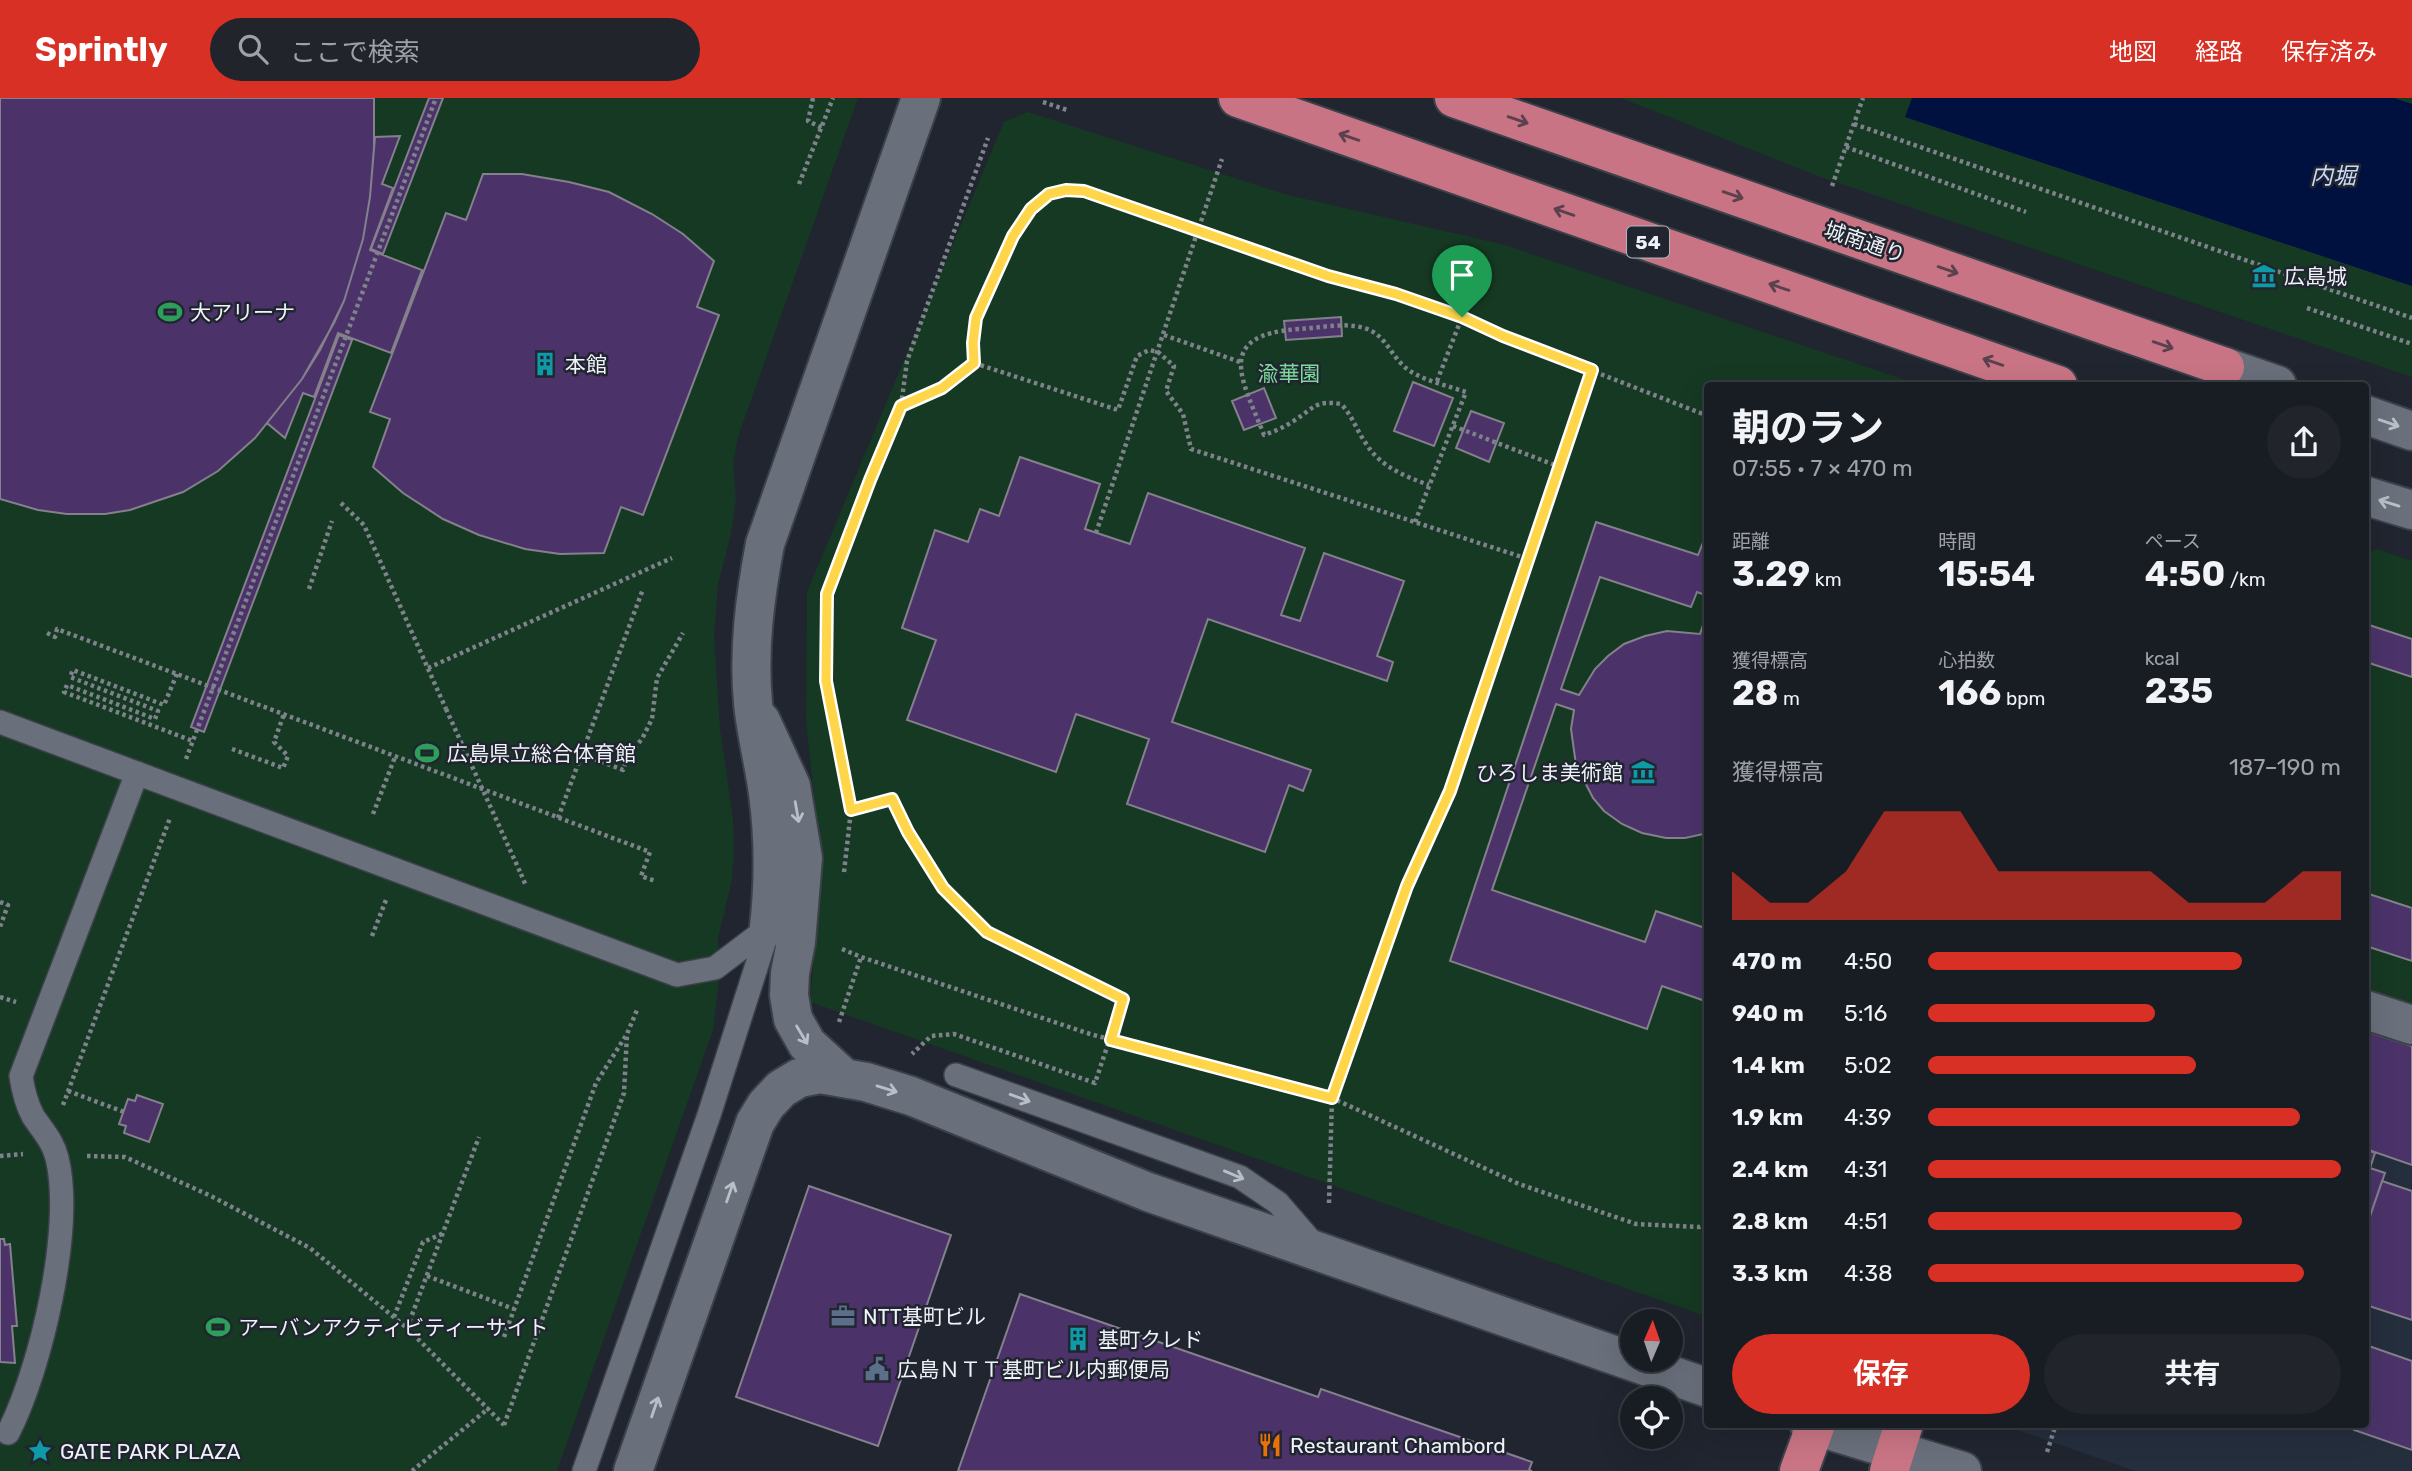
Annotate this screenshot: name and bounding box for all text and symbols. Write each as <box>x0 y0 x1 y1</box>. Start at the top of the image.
search box <box>210 18 700 81</box>
text: Sprintly <box>35 30 168 69</box>
icon: search <box>234 30 272 68</box>
text: ここで検索 <box>290 37 420 68</box>
text: 地図 <box>2109 38 2157 66</box>
text: 経路 <box>2195 38 2243 66</box>
text: 保存済み <box>2281 38 2377 66</box>
one-way arrow <box>1507 115 1529 128</box>
one-way arrow <box>1339 130 1361 142</box>
water label: 内堀 <box>2310 162 2359 190</box>
one-way arrow <box>1722 190 1744 203</box>
one-way arrow <box>1553 205 1575 218</box>
street label: 城南通り <box>1821 217 1909 267</box>
road number: 54 <box>1627 226 1669 258</box>
pin <box>1432 245 1492 317</box>
icon: arrive <box>1443 256 1481 294</box>
museum icon: 広島城 <box>2250 262 2278 290</box>
place label: 広島城 <box>2284 264 2347 289</box>
one-way arrow <box>1937 265 1958 278</box>
one-way arrow <box>1768 280 1790 292</box>
sports icon: 大アリーナ <box>156 298 184 326</box>
place label: 大アリーナ <box>190 300 295 325</box>
one-way arrow <box>2151 340 2173 353</box>
building icon: 本館 <box>531 350 559 378</box>
place label: 本館 <box>565 352 607 377</box>
one-way arrow <box>1983 355 2005 367</box>
park label: 渝華園 <box>1258 361 1321 386</box>
text: 朝のラン <box>1732 405 1884 451</box>
button: share <box>2267 405 2341 479</box>
one-way arrow <box>2378 417 2400 430</box>
text: 07:55 · 7 × 470 m <box>1732 454 1913 482</box>
one-way arrow <box>2378 495 2400 508</box>
text: 距離 <box>1732 530 1770 553</box>
text: 時間 <box>1938 530 1976 553</box>
text: ペース <box>2145 530 2201 553</box>
text: 3.29 <box>1732 553 1810 595</box>
text: 15:54 <box>1938 553 2035 595</box>
text: 4:50 <box>2145 553 2225 595</box>
text: km <box>1810 568 1842 591</box>
text: /km <box>2225 568 2266 591</box>
text: kcal <box>2145 647 2180 670</box>
text: 獲得標高 <box>1732 649 1808 672</box>
text: 心拍数 <box>1938 649 1995 672</box>
text: 235 <box>2145 670 2213 712</box>
text: 28 <box>1732 672 1778 714</box>
text: 166 <box>1938 672 2001 714</box>
text: m <box>1778 687 1800 710</box>
text: bpm <box>2001 687 2045 710</box>
sports icon: 広島県立総合体育館 <box>413 739 441 767</box>
place label: 広島県立総合体育館 <box>447 741 636 766</box>
text: 187–190 m <box>2229 753 2341 781</box>
museum icon: ひろしま美術館 <box>1629 758 1657 786</box>
text: 獲得標高 <box>1732 758 1824 786</box>
place label: ひろしま美術館 <box>1476 760 1623 785</box>
one-way arrow <box>791 800 804 823</box>
text: 470 m <box>1732 947 1802 975</box>
text: 4:50 <box>1844 947 1892 975</box>
text: 940 m <box>1732 999 1804 1027</box>
text: 5:16 <box>1844 999 1887 1027</box>
one-way arrow <box>795 1025 810 1044</box>
text: 1.4 km <box>1732 1051 1805 1079</box>
text: 5:02 <box>1844 1051 1892 1079</box>
one-way arrow <box>876 1083 898 1096</box>
one-way arrow <box>1009 1093 1031 1105</box>
text: 1.9 km <box>1732 1103 1803 1131</box>
text: 4:39 <box>1844 1103 1892 1131</box>
text: 2.4 km <box>1732 1155 1808 1183</box>
text: 4:31 <box>1844 1155 1887 1183</box>
one-way arrow <box>1223 1169 1244 1182</box>
one-way arrow <box>725 1181 738 1203</box>
text: 2.8 km <box>1732 1207 1808 1235</box>
text: 4:51 <box>1844 1207 1887 1235</box>
text: 3.3 km <box>1732 1259 1808 1287</box>
text: 4:38 <box>1844 1259 1893 1287</box>
office icon: NTT基町ビル <box>829 1302 857 1330</box>
place label: NTT基町ビル <box>863 1304 986 1329</box>
north arrow <box>1620 1309 1684 1372</box>
map controls <box>1620 1309 1683 1449</box>
sports icon: アーバンアクティビティーサイト <box>204 1313 232 1341</box>
place label: アーバンアクティビティーサイト <box>238 1315 549 1340</box>
building icon: 基町クレド <box>1064 1325 1092 1353</box>
place label: 基町クレド <box>1098 1327 1203 1352</box>
button: 保存 <box>1732 1334 2030 1414</box>
button: 共有 <box>2044 1334 2341 1414</box>
public building icon: 広島ＮＴＴ基町ビル内郵便局 <box>863 1355 891 1383</box>
place label: 広島ＮＴＴ基町ビル内郵便局 <box>897 1357 1170 1382</box>
button: locate <box>1620 1386 1683 1449</box>
one-way arrow <box>650 1396 662 1418</box>
restaurant icon: Restaurant Chambord <box>1256 1431 1284 1459</box>
place label: Restaurant Chambord <box>1290 1433 1506 1458</box>
place icon: GATE PARK PLAZA <box>26 1437 54 1465</box>
place label: GATE PARK PLAZA <box>60 1439 241 1464</box>

